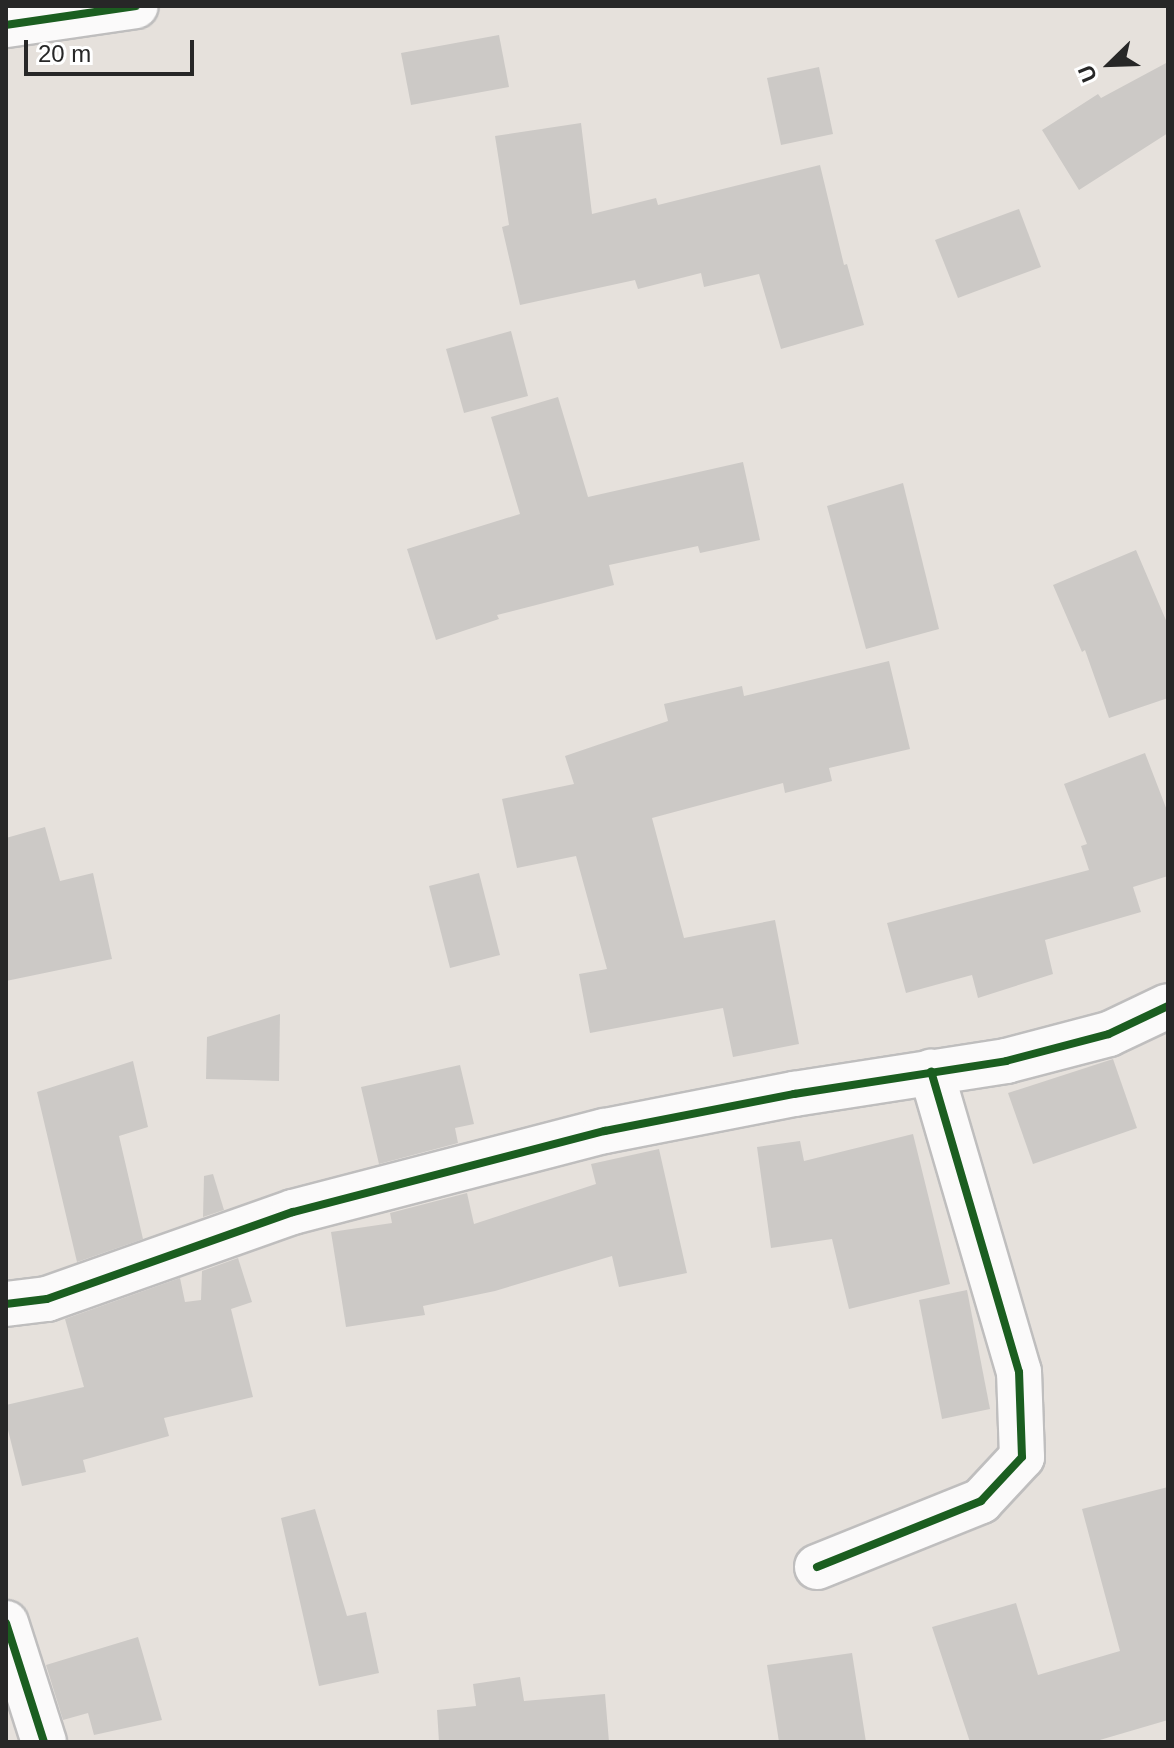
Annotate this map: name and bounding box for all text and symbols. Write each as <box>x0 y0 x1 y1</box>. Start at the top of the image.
scale bar <box>28 24 198 74</box>
north arrow <box>1070 24 1150 104</box>
text: 20 m <box>38 40 91 67</box>
text: U <box>1073 61 1102 86</box>

